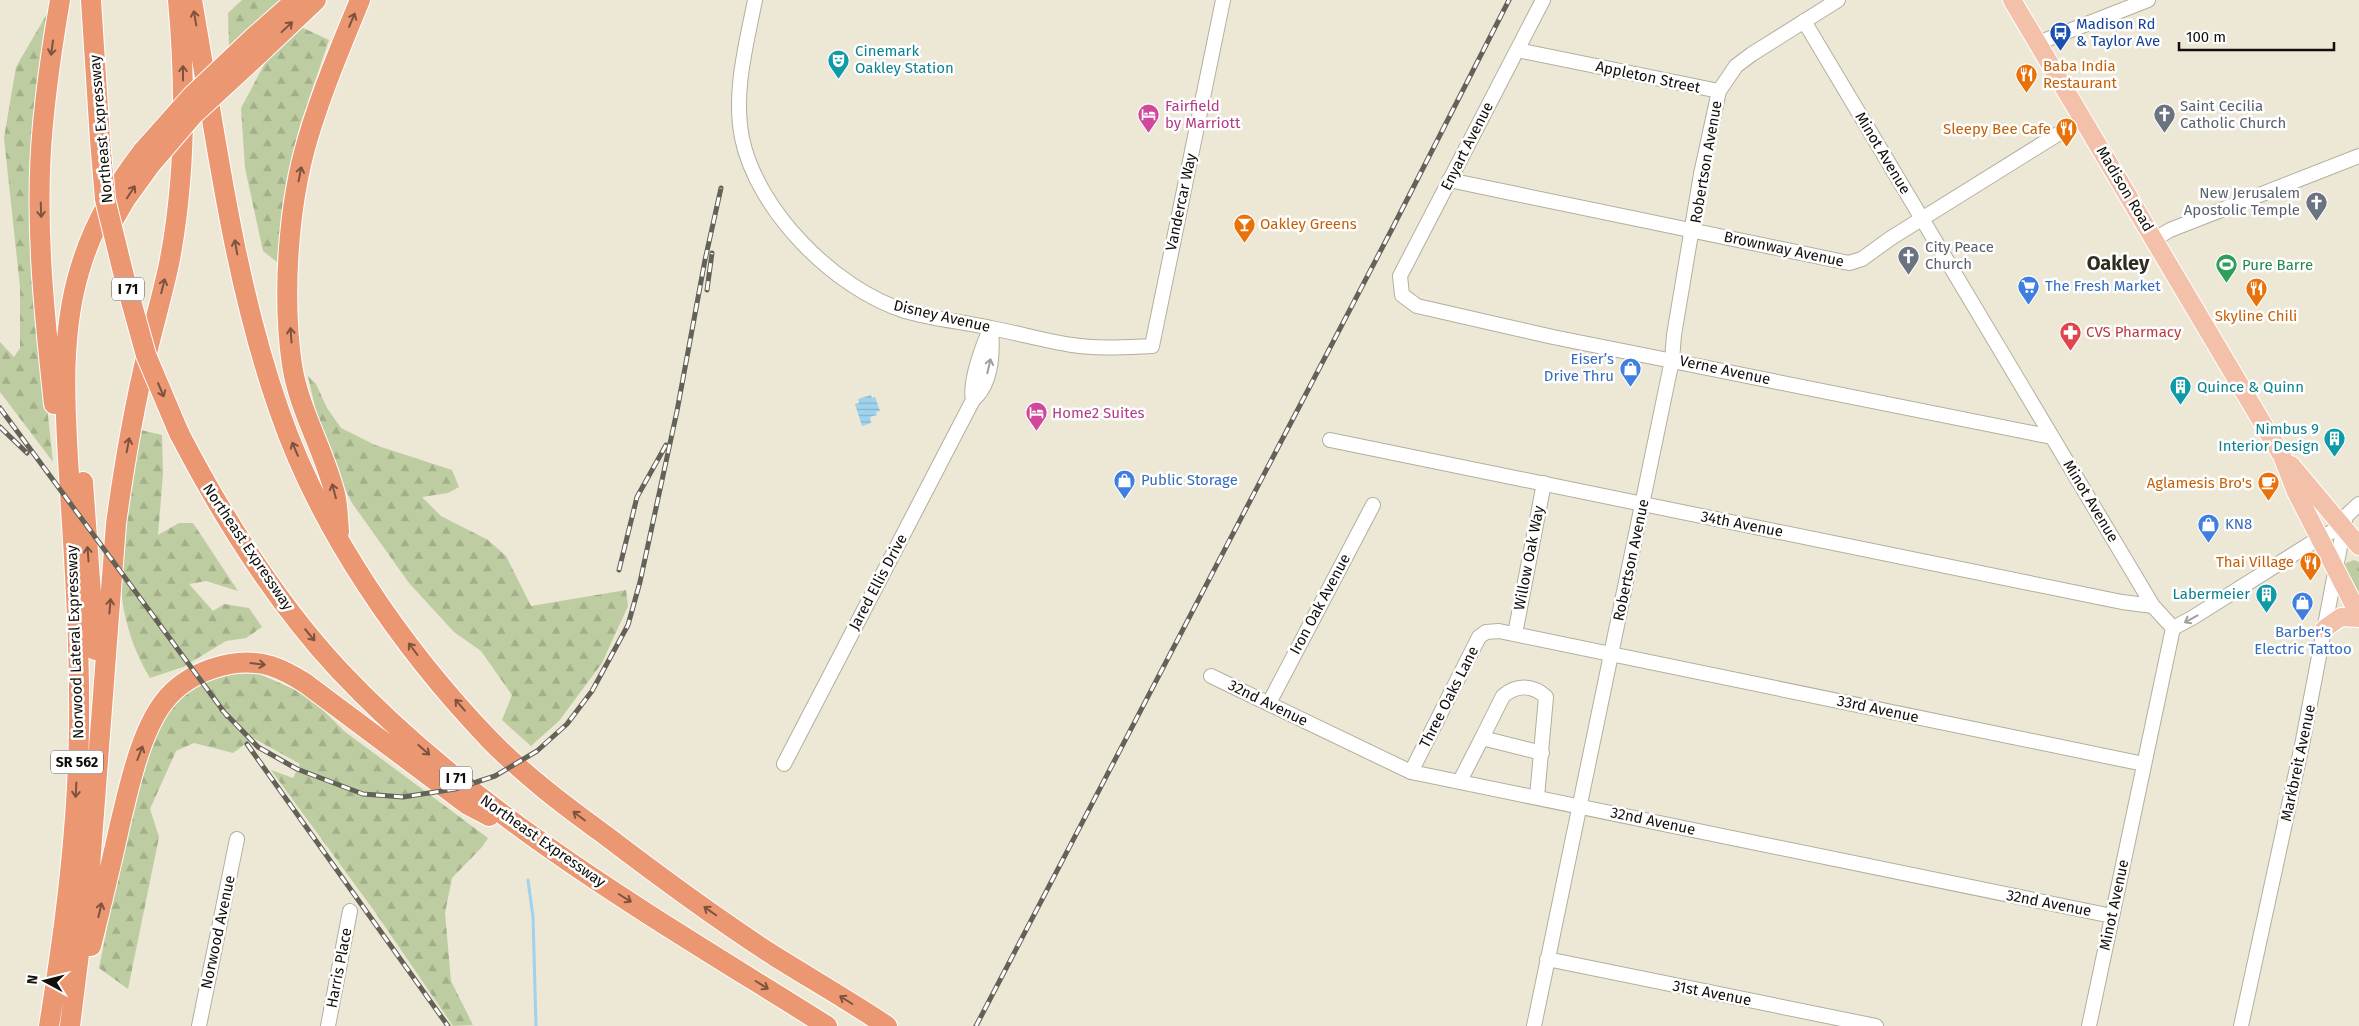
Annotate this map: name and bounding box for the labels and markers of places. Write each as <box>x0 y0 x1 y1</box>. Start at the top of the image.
place label: Madison Rd & Taylor Ave <box>2076 15 2160 50</box>
bus stop icon: Madison Rd & Taylor Ave <box>2048 21 2072 52</box>
place label: Cinemark Oakley Station <box>855 42 954 77</box>
theatre icon: Cinemark Oakley Station <box>827 48 851 79</box>
place label: Baba India Restaurant <box>2043 57 2117 92</box>
restaurant icon: Baba India Restaurant <box>2015 63 2039 94</box>
place label: Fairfield by Marriott <box>1165 97 1241 132</box>
place label: Saint Cecilia Catholic Church <box>2180 97 2286 132</box>
hotel icon: Fairfield by Marriott <box>1137 103 1161 134</box>
church icon: Saint Cecilia Catholic Church <box>2152 103 2176 134</box>
restaurant icon: Sleepy Bee Cafe <box>2055 117 2079 148</box>
place label: Sleepy Bee Cafe <box>1943 120 2051 138</box>
place label: New Jerusalem Apostolic Temple <box>2184 184 2300 219</box>
church icon: New Jerusalem Apostolic Temple <box>2304 190 2328 221</box>
bar icon: Oakley Greens <box>1232 212 1256 243</box>
place label: Oakley Greens <box>1260 215 1357 233</box>
place label: City Peace Church <box>1925 238 1994 273</box>
church icon: City Peace Church <box>1897 244 1921 275</box>
sports icon: Pure Barre <box>2214 253 2238 284</box>
place label: Pure Barre <box>2242 256 2313 274</box>
supermarket icon: The Fresh Market <box>2017 274 2041 305</box>
restaurant icon: Skyline Chili <box>2244 276 2268 307</box>
place label: The Fresh Market <box>2045 277 2161 295</box>
place label: Skyline Chili <box>2215 307 2297 325</box>
pharmacy icon: CVS Pharmacy <box>2058 320 2082 351</box>
place label: CVS Pharmacy <box>2086 323 2182 341</box>
place label: Eiser’s Drive Thru <box>1544 350 1614 385</box>
shop icon: Eiser’s Drive Thru <box>1618 356 1642 387</box>
building icon: Quince & Quinn <box>2169 375 2193 406</box>
place label: Quince & Quinn <box>2197 378 2304 396</box>
hotel icon: Home2 Suites <box>1024 401 1048 432</box>
place label: Home2 Suites <box>1052 404 1145 422</box>
place label: Nimbus 9 Interior Design <box>2218 420 2319 455</box>
building icon: Nimbus 9 Interior Design <box>2323 426 2347 457</box>
shop icon: Public Storage <box>1113 468 1137 499</box>
place label: Public Storage <box>1141 471 1238 489</box>
cafe icon: Aglamesis Bro's <box>2256 471 2280 502</box>
place label: Aglamesis Bro's <box>2147 474 2252 492</box>
shop icon: KN8 <box>2197 512 2221 543</box>
place label: KN8 <box>2225 515 2252 533</box>
restaurant icon: Thai Village <box>2298 550 2322 581</box>
place label: Thai Village <box>2216 553 2294 571</box>
building icon: Labermeier <box>2254 582 2278 613</box>
place label: Labermeier <box>2172 585 2250 603</box>
shop icon: Barber's Electric Tattoo <box>2291 591 2315 622</box>
place label: Barber's Electric Tattoo <box>2254 623 2352 658</box>

